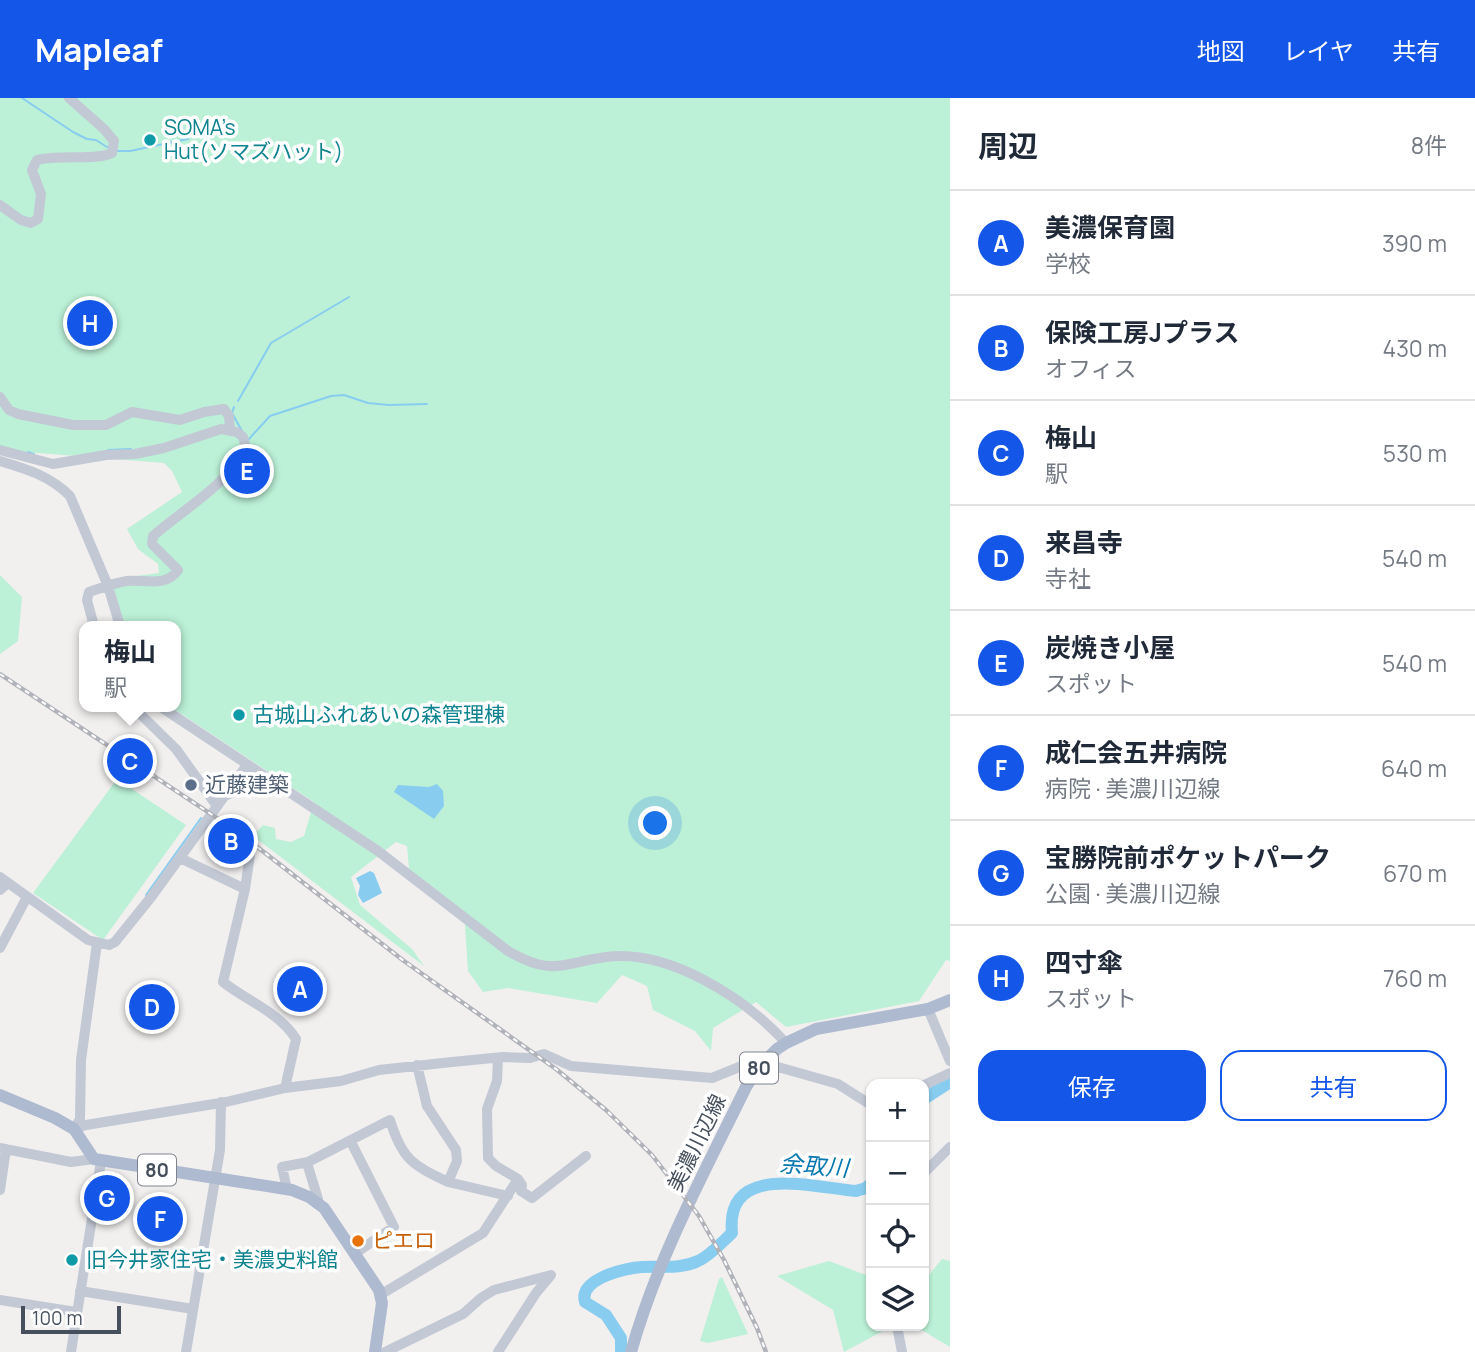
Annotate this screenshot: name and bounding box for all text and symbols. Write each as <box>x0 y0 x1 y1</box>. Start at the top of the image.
text: Mapleaf <box>35 27 163 72</box>
text: 地図 <box>1197 34 1245 67</box>
text: レイヤ <box>1283 34 1354 67</box>
text: 共有 <box>1392 34 1440 67</box>
place label: SOMA’s Hut(ソマズハット) <box>164 113 343 165</box>
text: 周辺 <box>978 125 1038 166</box>
text: 8件 <box>1411 129 1447 161</box>
marker: SOMA’s Hut(ソマズハット) <box>142 132 158 148</box>
text: 美濃保育園 <box>1045 209 1175 245</box>
text: A <box>993 227 1009 259</box>
text: 390 m <box>1382 227 1447 259</box>
text: 学校 <box>1045 247 1091 279</box>
pin: H <box>67 297 113 349</box>
text: 保険工房Jプラス <box>1045 314 1240 350</box>
text: B <box>994 332 1008 364</box>
text: 430 m <box>1383 332 1447 364</box>
text: オフィス <box>1045 352 1137 384</box>
text: 梅山 <box>1045 419 1097 455</box>
text: C <box>993 437 1010 469</box>
text: 530 m <box>1383 437 1447 469</box>
pin: E <box>224 445 270 497</box>
text: 駅 <box>1045 457 1068 489</box>
text: 来昌寺 <box>1045 524 1123 560</box>
text: D <box>993 542 1009 574</box>
text: 540 m <box>1382 542 1447 574</box>
text: 寺社 <box>1045 562 1091 594</box>
popup <box>79 621 181 712</box>
text: 炭焼き小屋 <box>1045 629 1175 665</box>
text: 梅山 <box>104 633 156 669</box>
text: E <box>994 647 1008 679</box>
text: 540 m <box>1382 647 1447 679</box>
text: スポット <box>1045 667 1137 699</box>
text: 駅 <box>104 671 127 703</box>
place label: 古城山ふれあいの森管理棟 <box>253 700 505 728</box>
marker: 古城山ふれあいの森管理棟 <box>231 707 247 723</box>
text: 成仁会五井病院 <box>1045 734 1227 770</box>
pin: C <box>107 735 153 787</box>
text: F <box>995 752 1007 784</box>
text: 640 m <box>1381 752 1447 784</box>
place label: 近藤建築 <box>205 770 289 798</box>
text: 病院 · 美濃川辺線 <box>1045 772 1220 804</box>
marker: 近藤建築 <box>183 777 199 793</box>
your location <box>638 806 672 840</box>
pin: B <box>208 815 254 867</box>
text: 宝勝院前ポケットパーク <box>1045 839 1331 875</box>
text: G <box>993 857 1009 889</box>
text: 670 m <box>1383 857 1447 889</box>
text: 公園 · 美濃川辺線 <box>1045 877 1220 909</box>
text: 四寸傘 <box>1045 944 1123 980</box>
text: H <box>993 962 1009 994</box>
text: 760 m <box>1383 962 1447 994</box>
pin: A <box>277 963 323 1015</box>
pin: D <box>129 981 175 1033</box>
text: スポット <box>1045 982 1137 1014</box>
button: 保存 <box>978 1050 1206 1121</box>
button: 共有 <box>1220 1050 1447 1121</box>
road number: 80 <box>740 1052 778 1084</box>
map controls <box>866 1079 929 1331</box>
button: + <box>866 1079 929 1142</box>
street label: 美濃川辺線 <box>661 1089 732 1196</box>
button: − <box>866 1142 929 1205</box>
water label: 余取川 <box>779 1147 853 1184</box>
road number: 80 <box>138 1154 176 1186</box>
pin: G <box>84 1172 130 1224</box>
pin: F <box>137 1193 183 1245</box>
button: locate <box>866 1205 929 1268</box>
place label: ピエロ <box>372 1226 435 1254</box>
marker: ピエロ <box>350 1233 366 1249</box>
place label: 旧今井家住宅・美濃史料館 <box>86 1245 338 1273</box>
marker: 旧今井家住宅・美濃史料館 <box>64 1252 80 1268</box>
button: layers <box>866 1268 929 1331</box>
scale bar <box>21 1303 121 1335</box>
text: 100 m <box>32 1305 83 1331</box>

